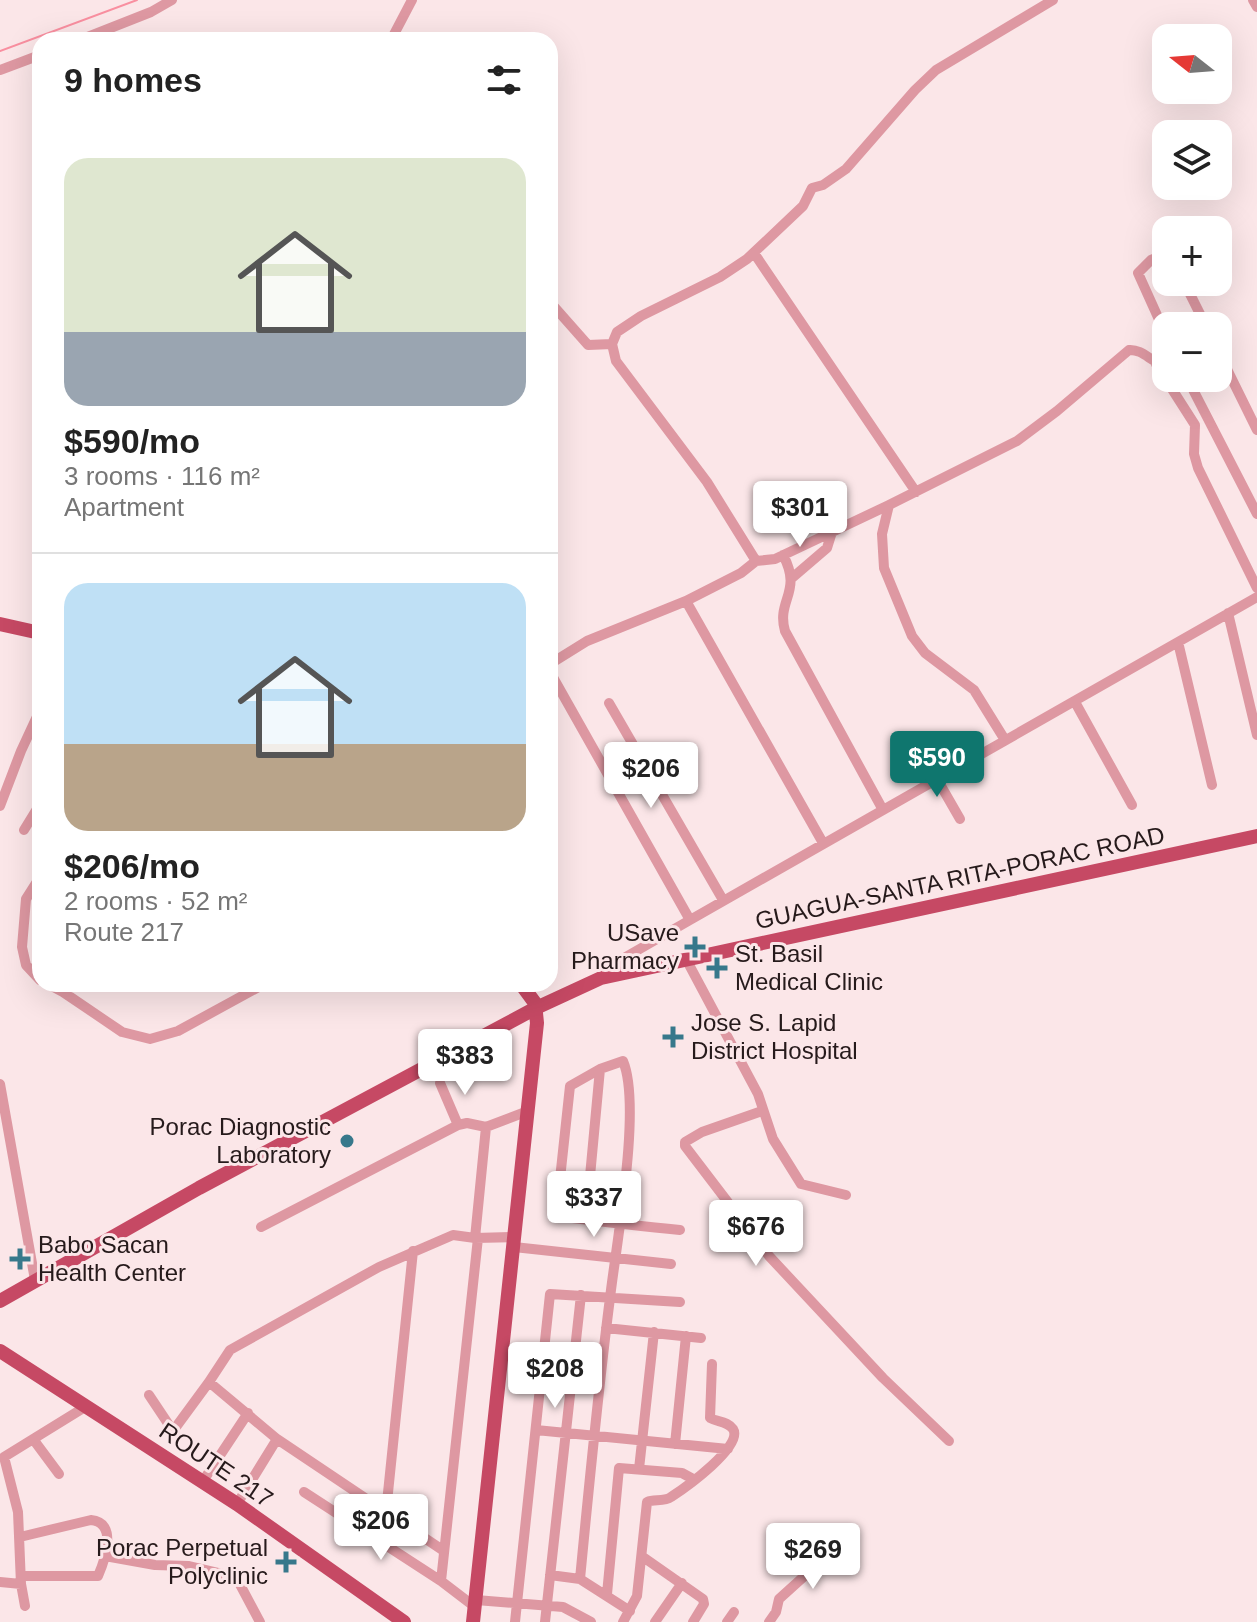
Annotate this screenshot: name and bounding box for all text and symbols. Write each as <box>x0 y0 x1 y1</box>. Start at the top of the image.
north arrow <box>1152 24 1232 104</box>
map controls <box>1152 24 1232 392</box>
icon: filters <box>482 58 526 102</box>
text: 9 homes <box>64 61 202 99</box>
button: layers <box>1152 120 1232 200</box>
icon: home <box>223 210 367 354</box>
button: + <box>1152 216 1232 296</box>
button: − <box>1152 312 1232 392</box>
text: $590/mo <box>64 422 200 460</box>
text: 3 rooms · 116 m² <box>64 461 260 491</box>
pin: $301 <box>753 481 847 549</box>
text: Apartment <box>64 492 184 522</box>
text: $301 <box>771 492 829 522</box>
icon: home <box>223 635 367 779</box>
pin: $590 <box>890 731 984 799</box>
pin: $206 <box>604 742 698 810</box>
text: $590 <box>908 742 966 772</box>
text: $206 <box>622 753 680 783</box>
street label: GUAGUA-SANTA RITA-PORAC ROAD <box>753 821 1167 934</box>
text: $206/mo <box>64 847 200 885</box>
text: 2 rooms · 52 m² <box>64 886 248 916</box>
text: Route 217 <box>64 917 184 947</box>
place label: USave Pharmacy <box>571 919 679 974</box>
marker: USave Pharmacy <box>686 938 704 956</box>
place label: St. Basil Medical Clinic <box>735 940 883 995</box>
marker: St. Basil Medical Clinic <box>706 957 728 979</box>
place label: Jose S. Lapid District Hospital <box>691 1009 858 1064</box>
marker: Jose S. Lapid District Hospital <box>662 1026 684 1048</box>
pin: $383 <box>418 1029 512 1097</box>
text: $383 <box>436 1040 494 1070</box>
place label: Porac Diagnostic Laboratory <box>150 1113 331 1168</box>
marker: Porac Diagnostic Laboratory <box>338 1132 356 1150</box>
pin: $337 <box>547 1171 641 1239</box>
text: $337 <box>565 1182 623 1212</box>
pin: $676 <box>709 1200 803 1268</box>
text: $676 <box>727 1211 785 1241</box>
place label: Babo Sacan Health Center <box>38 1231 186 1286</box>
marker: Babo Sacan Health Center <box>9 1248 31 1270</box>
pin: $208 <box>508 1342 602 1410</box>
text: $208 <box>526 1353 584 1383</box>
street label: ROUTE 217 <box>155 1417 278 1512</box>
pin: $206 <box>334 1494 428 1562</box>
text: $206 <box>352 1505 410 1535</box>
pin: $269 <box>766 1523 860 1591</box>
place label: Porac Perpetual Polyclinic <box>96 1534 268 1589</box>
text: $269 <box>784 1534 842 1564</box>
marker: Porac Perpetual Polyclinic <box>275 1551 297 1573</box>

